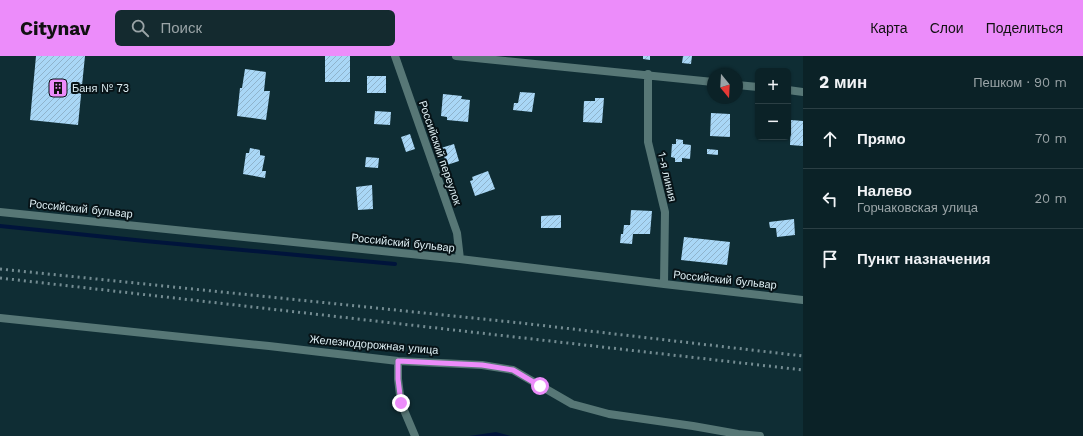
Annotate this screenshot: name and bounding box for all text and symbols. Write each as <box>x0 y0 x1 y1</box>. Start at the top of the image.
search box <box>115 10 395 46</box>
text: Citynav <box>20 17 91 40</box>
icon: search <box>129 17 151 39</box>
text: Поиск <box>161 19 202 37</box>
text: Карта <box>870 20 908 36</box>
text: Слои <box>930 20 964 36</box>
text: Поделиться <box>986 20 1063 36</box>
north arrow <box>707 68 743 104</box>
map controls <box>755 68 791 140</box>
button: + <box>755 68 791 104</box>
text: 2 мин <box>819 72 867 92</box>
text: Пешком · 90 m <box>973 75 1067 90</box>
building icon: Баня № 73 <box>47 77 69 99</box>
place label: Баня № 73 <box>72 82 129 95</box>
street label: Российский переулок <box>416 99 464 207</box>
button: − <box>755 104 791 140</box>
icon: ahead <box>819 128 841 150</box>
text: Прямо <box>857 130 906 148</box>
text: 70 m <box>1035 131 1067 146</box>
street label: 1-я линия <box>655 151 679 203</box>
text: Налево <box>857 182 912 200</box>
icon: left <box>819 188 841 210</box>
text: 20 m <box>1035 191 1067 206</box>
street label: Российский бульвар <box>29 197 133 221</box>
text: Горчаковская улица <box>857 200 978 215</box>
street label: Российский бульвар <box>351 231 455 255</box>
icon: arrive <box>819 248 841 270</box>
text: Пункт назначения <box>857 250 990 268</box>
street label: Российский бульвар <box>673 268 777 292</box>
street label: Железнодорожная улица <box>309 333 440 357</box>
route start <box>531 377 549 395</box>
route end <box>392 394 410 412</box>

